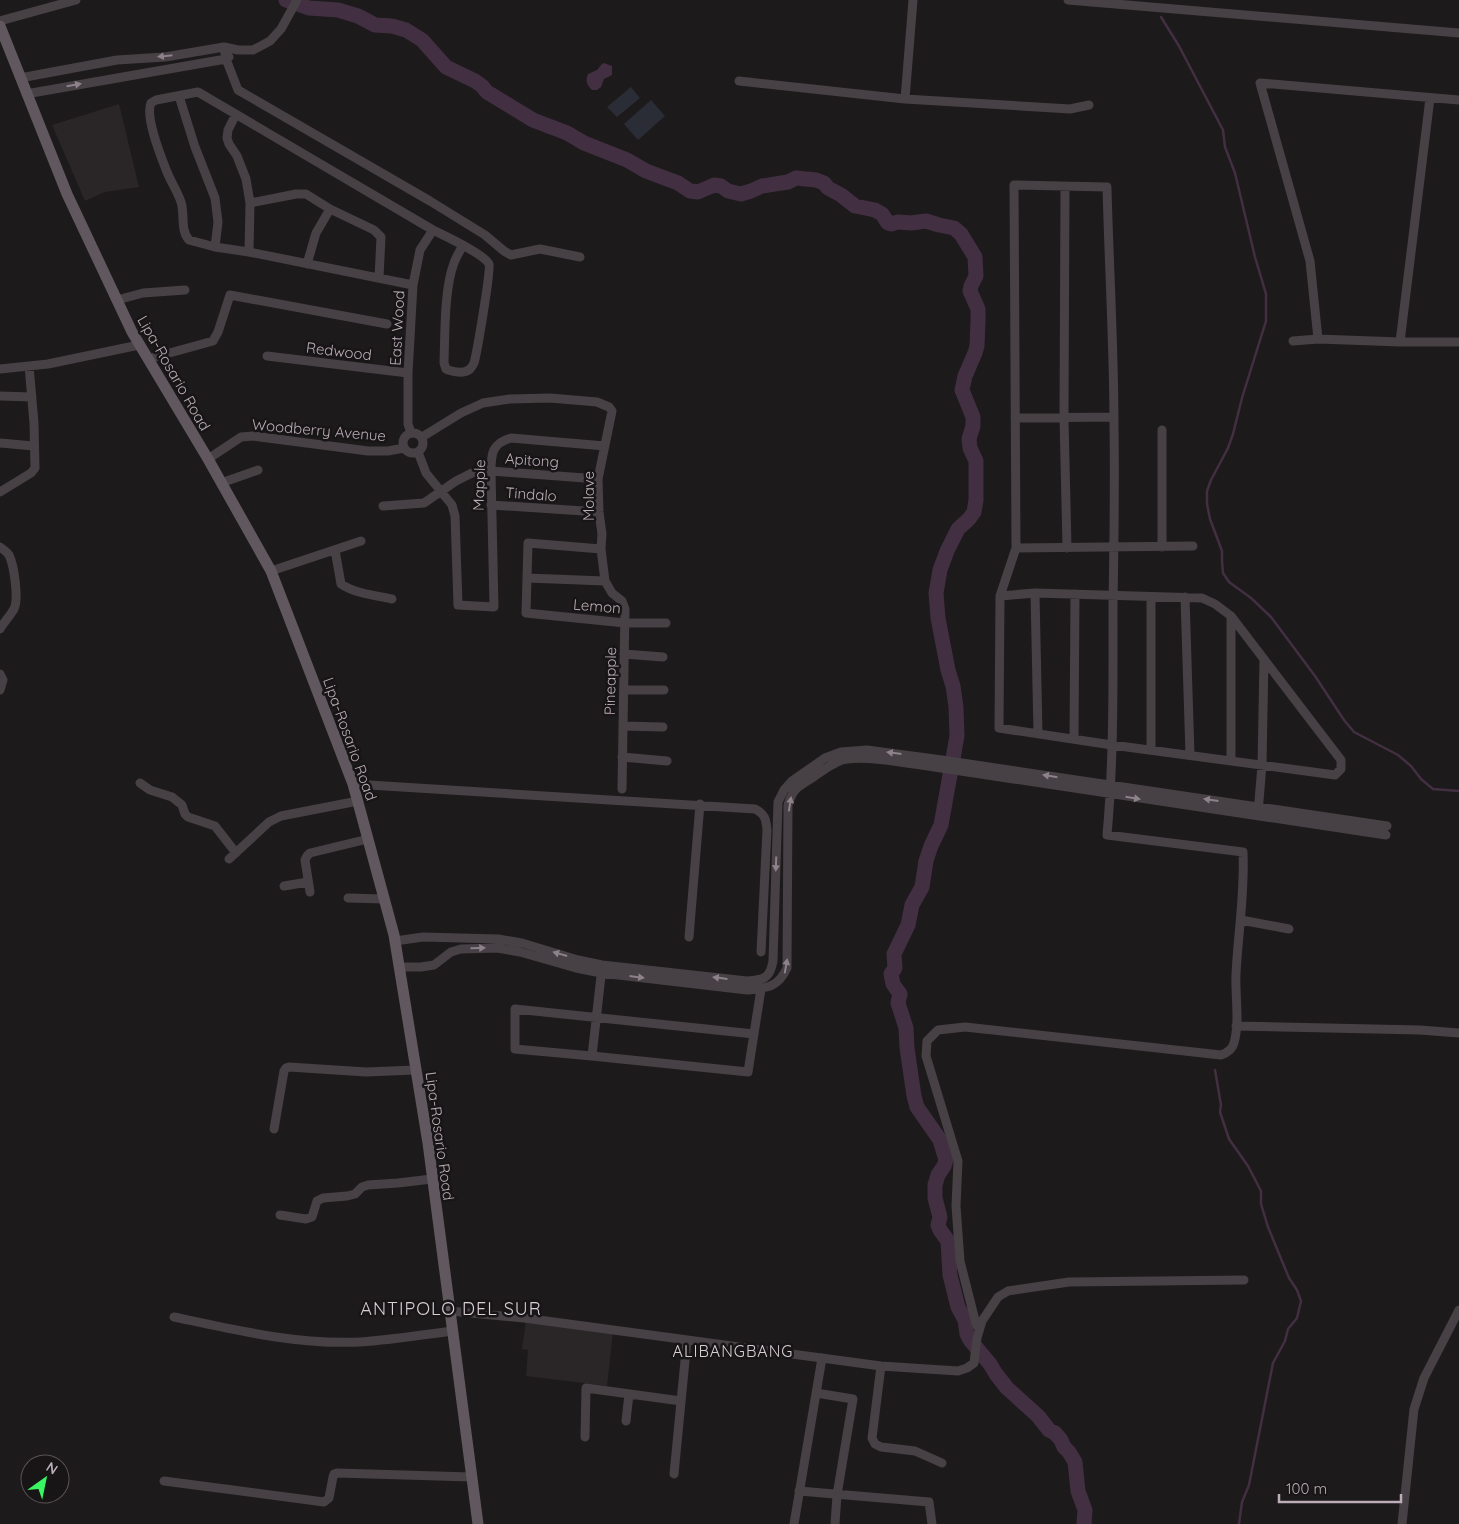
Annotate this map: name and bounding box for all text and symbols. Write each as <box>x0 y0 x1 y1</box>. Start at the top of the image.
one-way arrow <box>156 52 172 60</box>
one-way arrow <box>66 81 82 89</box>
street label: East Wood <box>386 290 408 366</box>
street label: Lipa-Rosario Road <box>133 312 215 434</box>
street label: Redwood <box>305 338 373 364</box>
street label: Woodberry Avenue <box>251 415 387 445</box>
street label: Apitong <box>504 449 560 471</box>
street label: Mapple <box>469 459 489 511</box>
street label: Molave <box>579 471 598 521</box>
street label: Tindalo <box>505 483 557 505</box>
street label: Lemon <box>572 594 622 618</box>
street label: Pineapple <box>600 647 620 715</box>
street label: Lipa-Rosario Road <box>319 675 381 803</box>
one-way arrow <box>885 749 901 757</box>
one-way arrow <box>1041 772 1057 780</box>
one-way arrow <box>1125 794 1141 802</box>
one-way arrow <box>786 795 794 811</box>
one-way arrow <box>1202 796 1218 804</box>
one-way arrow <box>772 856 780 872</box>
one-way arrow <box>470 944 486 952</box>
one-way arrow <box>552 950 567 958</box>
one-way arrow <box>782 957 790 973</box>
one-way arrow <box>629 973 645 981</box>
one-way arrow <box>712 974 728 982</box>
street label: Lipa-Rosario Road <box>422 1070 458 1202</box>
district label: ANTIPOLO DEL SUR <box>360 1297 542 1320</box>
district label: ALIBANGBANG <box>673 1341 793 1361</box>
north arrow <box>20 1454 70 1504</box>
text: N <box>43 1458 61 1478</box>
scale bar <box>1279 1472 1402 1504</box>
text: 100 m <box>1286 1479 1327 1498</box>

